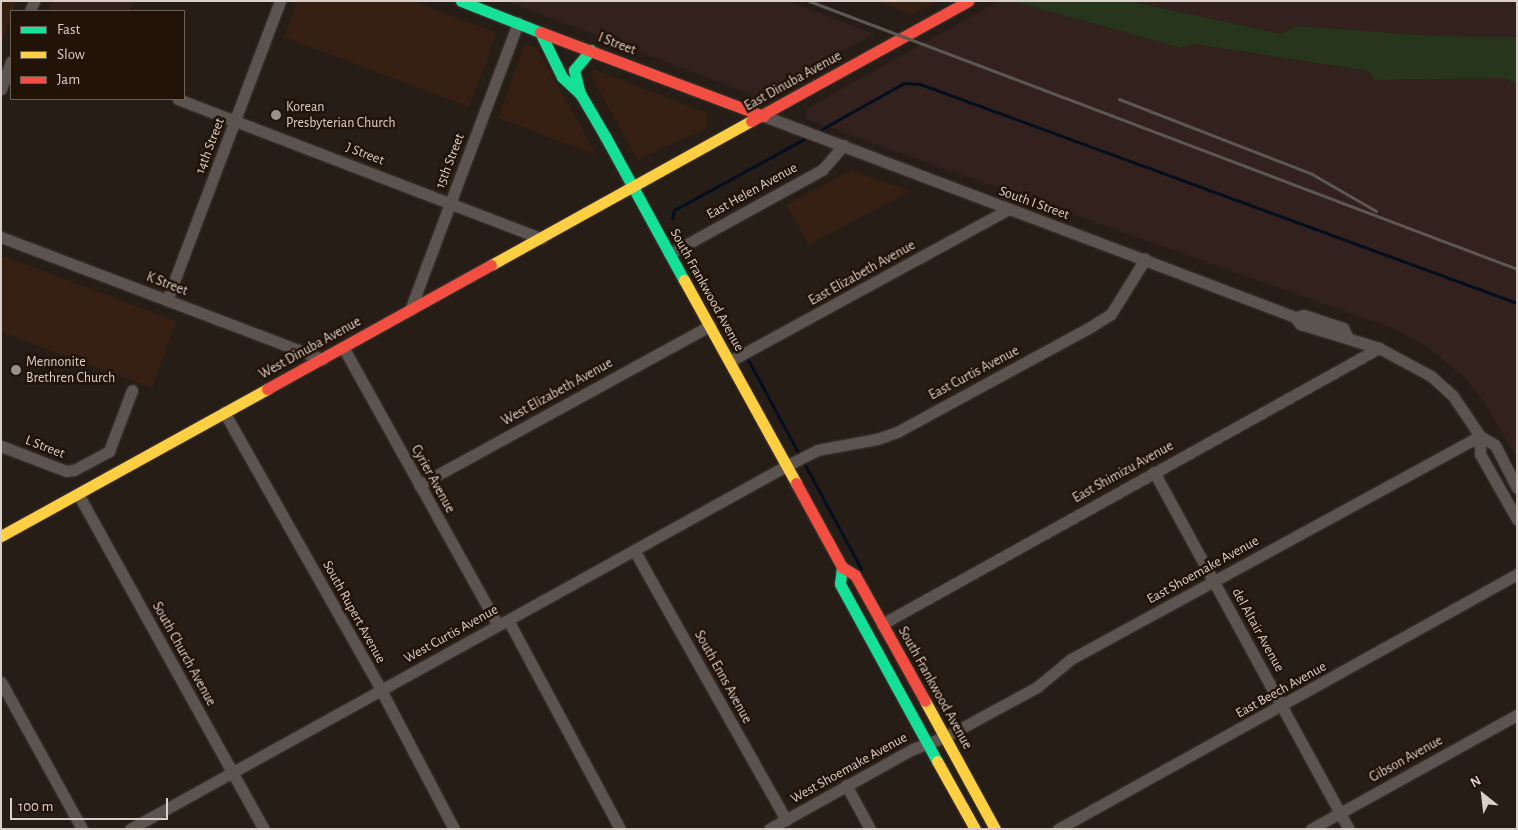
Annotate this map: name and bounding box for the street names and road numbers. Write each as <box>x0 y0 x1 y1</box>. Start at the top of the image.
street label: I Street <box>596 29 638 59</box>
street label: East Dinuba Avenue <box>741 47 845 115</box>
street label: 14th Street <box>192 116 228 176</box>
street label: 15th Street <box>432 131 468 191</box>
street label: J Street <box>344 139 386 169</box>
street label: East Helen Avenue <box>704 159 800 223</box>
street label: South I Street <box>997 183 1071 223</box>
street label: South Frankwood Avenue <box>666 226 748 354</box>
street label: East Elizabeth Avenue <box>806 237 918 309</box>
street label: K Street <box>144 268 190 300</box>
street label: West Dinuba Avenue <box>256 313 364 383</box>
street label: East Curtis Avenue <box>926 342 1022 404</box>
street label: West Elizabeth Avenue <box>498 354 616 430</box>
street label: L Street <box>23 432 67 462</box>
street label: East Shimizu Avenue <box>1070 437 1176 507</box>
street label: Cyrier Avenue <box>407 442 459 516</box>
street label: East Shoemake Avenue <box>1144 532 1262 608</box>
street label: South Rupert Avenue <box>319 558 389 666</box>
street label: del Altair Avenue <box>1228 585 1288 675</box>
street label: South Church Avenue <box>148 599 220 709</box>
street label: West Curtis Avenue <box>401 601 501 667</box>
street label: South Frankwood Avenue <box>894 624 976 752</box>
street label: South Enns Avenue <box>691 628 755 726</box>
street label: East Beech Avenue <box>1233 658 1329 722</box>
street label: West Shoemake Avenue <box>788 729 910 807</box>
street label: Gibson Avenue <box>1366 732 1446 786</box>

